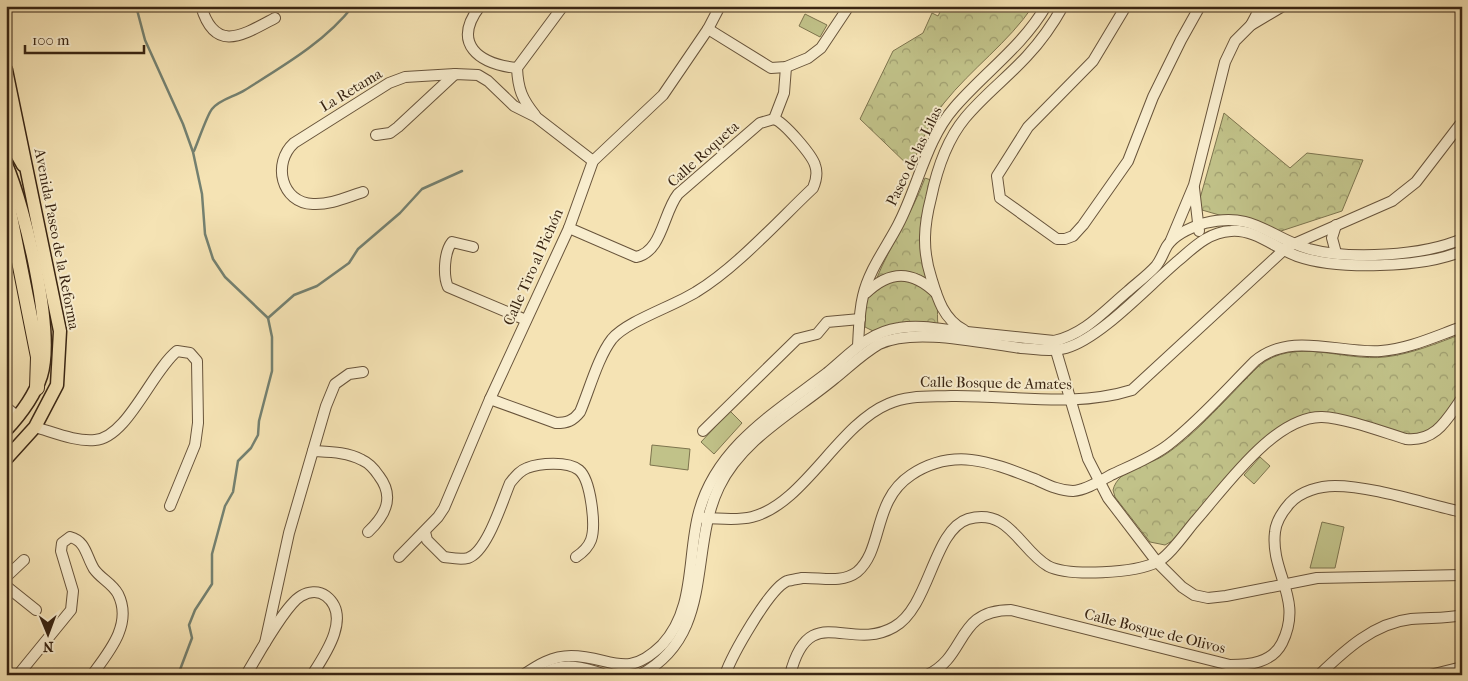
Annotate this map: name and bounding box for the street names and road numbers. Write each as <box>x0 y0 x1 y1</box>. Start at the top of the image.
street label: La Retama <box>317 64 386 115</box>
street label: Paseo de las Lilas <box>882 103 946 209</box>
street label: Calle Roqueta <box>664 116 743 191</box>
street label: Avenida Paseo de la Reforma <box>30 146 84 332</box>
street label: Calle Tiro al Pichón <box>499 206 567 328</box>
street label: Calle Bosque de Amates <box>920 373 1073 393</box>
street label: Calle Bosque de Olivos <box>1082 605 1228 657</box>

